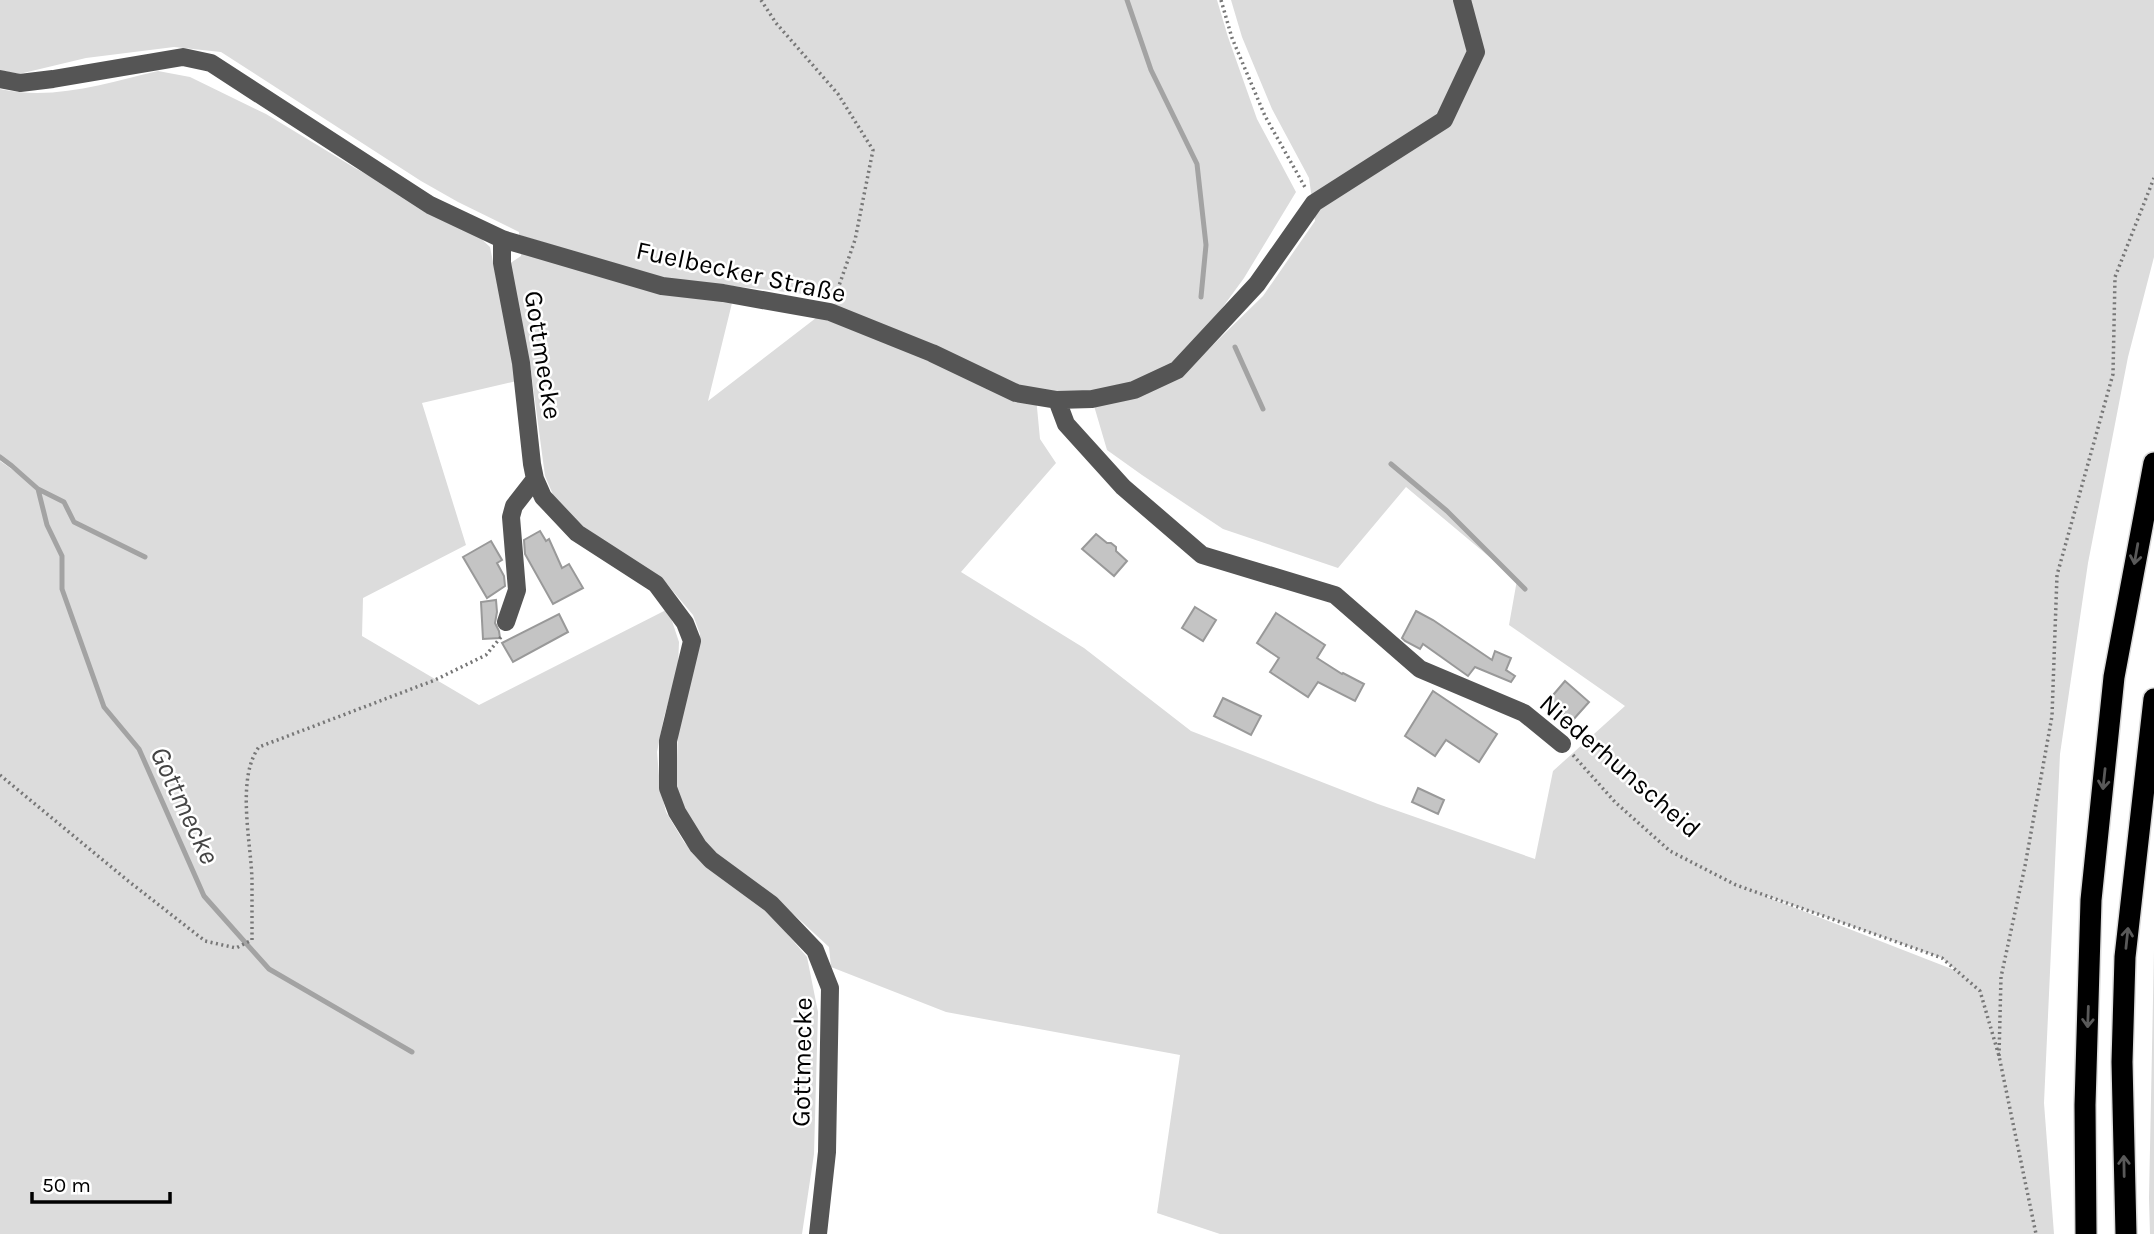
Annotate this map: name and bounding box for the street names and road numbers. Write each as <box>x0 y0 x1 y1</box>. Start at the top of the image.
street label: Fuelbecker Straße <box>633 235 849 309</box>
street label: Gottmecke <box>518 289 568 421</box>
street label: Niederhunscheid <box>1533 688 1707 844</box>
street label: Gottmecke <box>785 997 819 1127</box>

